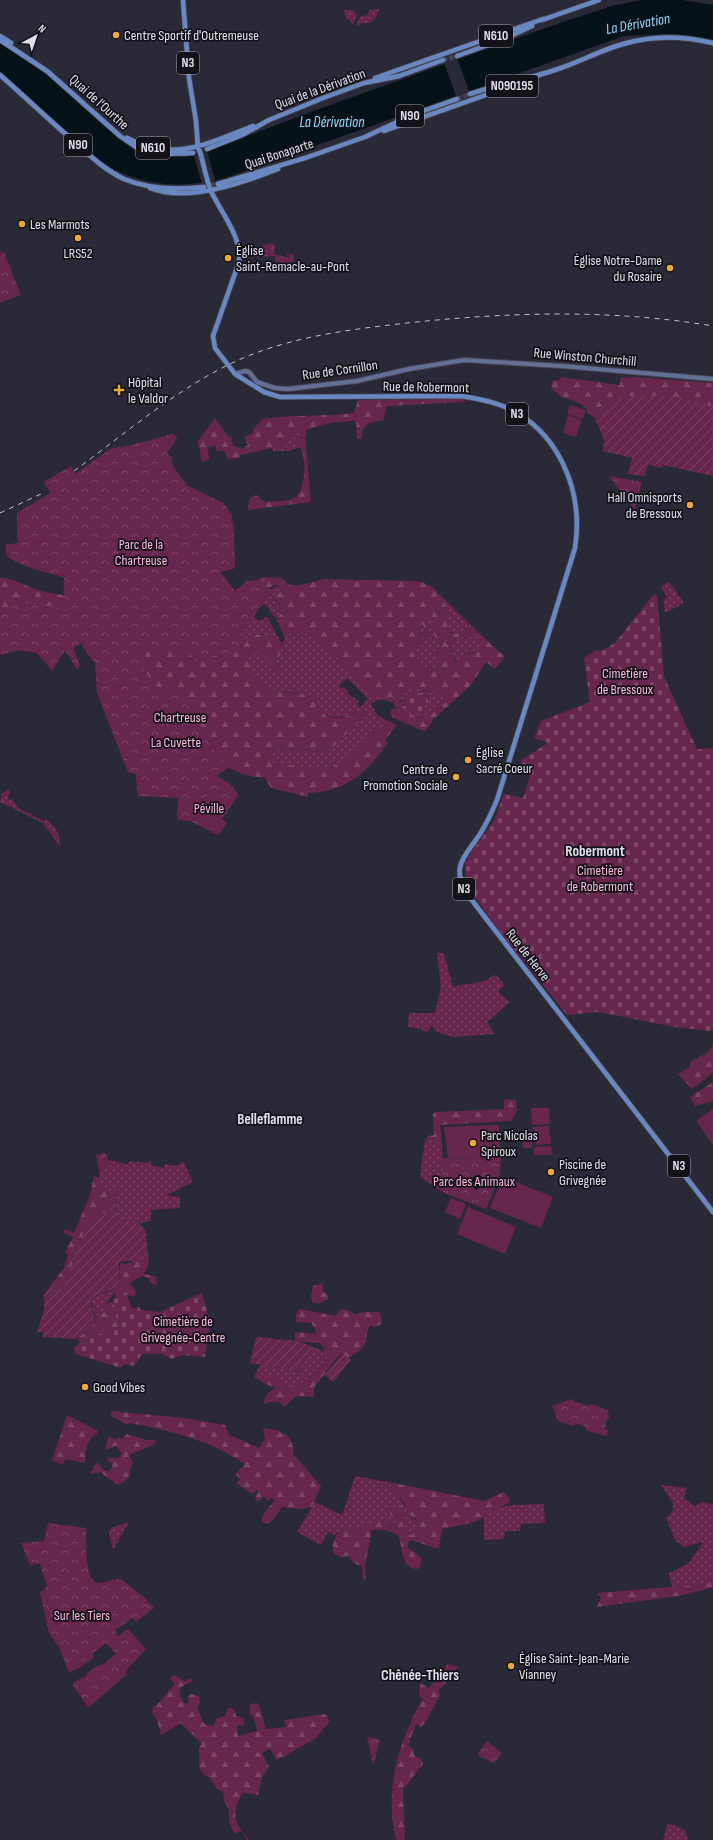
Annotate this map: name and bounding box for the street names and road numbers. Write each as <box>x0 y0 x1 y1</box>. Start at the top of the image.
road number: N610 <box>479 25 513 47</box>
road number: N3 <box>177 52 199 74</box>
street label: Quai de la Dérivation <box>272 65 368 113</box>
street label: Quai de l'Ourthe <box>66 71 132 133</box>
road number: N090195 <box>486 75 538 97</box>
road number: N90 <box>396 105 424 127</box>
road number: N90 <box>64 134 92 156</box>
street label: Quai Bonaparte <box>242 135 316 173</box>
road number: N610 <box>136 137 170 159</box>
street label: Rue Winston Churchill <box>533 344 637 370</box>
street label: Rue de Cornillon <box>301 356 379 384</box>
street label: Rue de Robermont <box>383 378 469 396</box>
road number: N3 <box>506 403 528 425</box>
road number: N3 <box>453 878 475 900</box>
street label: Rue de Herve <box>502 925 554 985</box>
road number: N3 <box>668 1155 690 1177</box>

